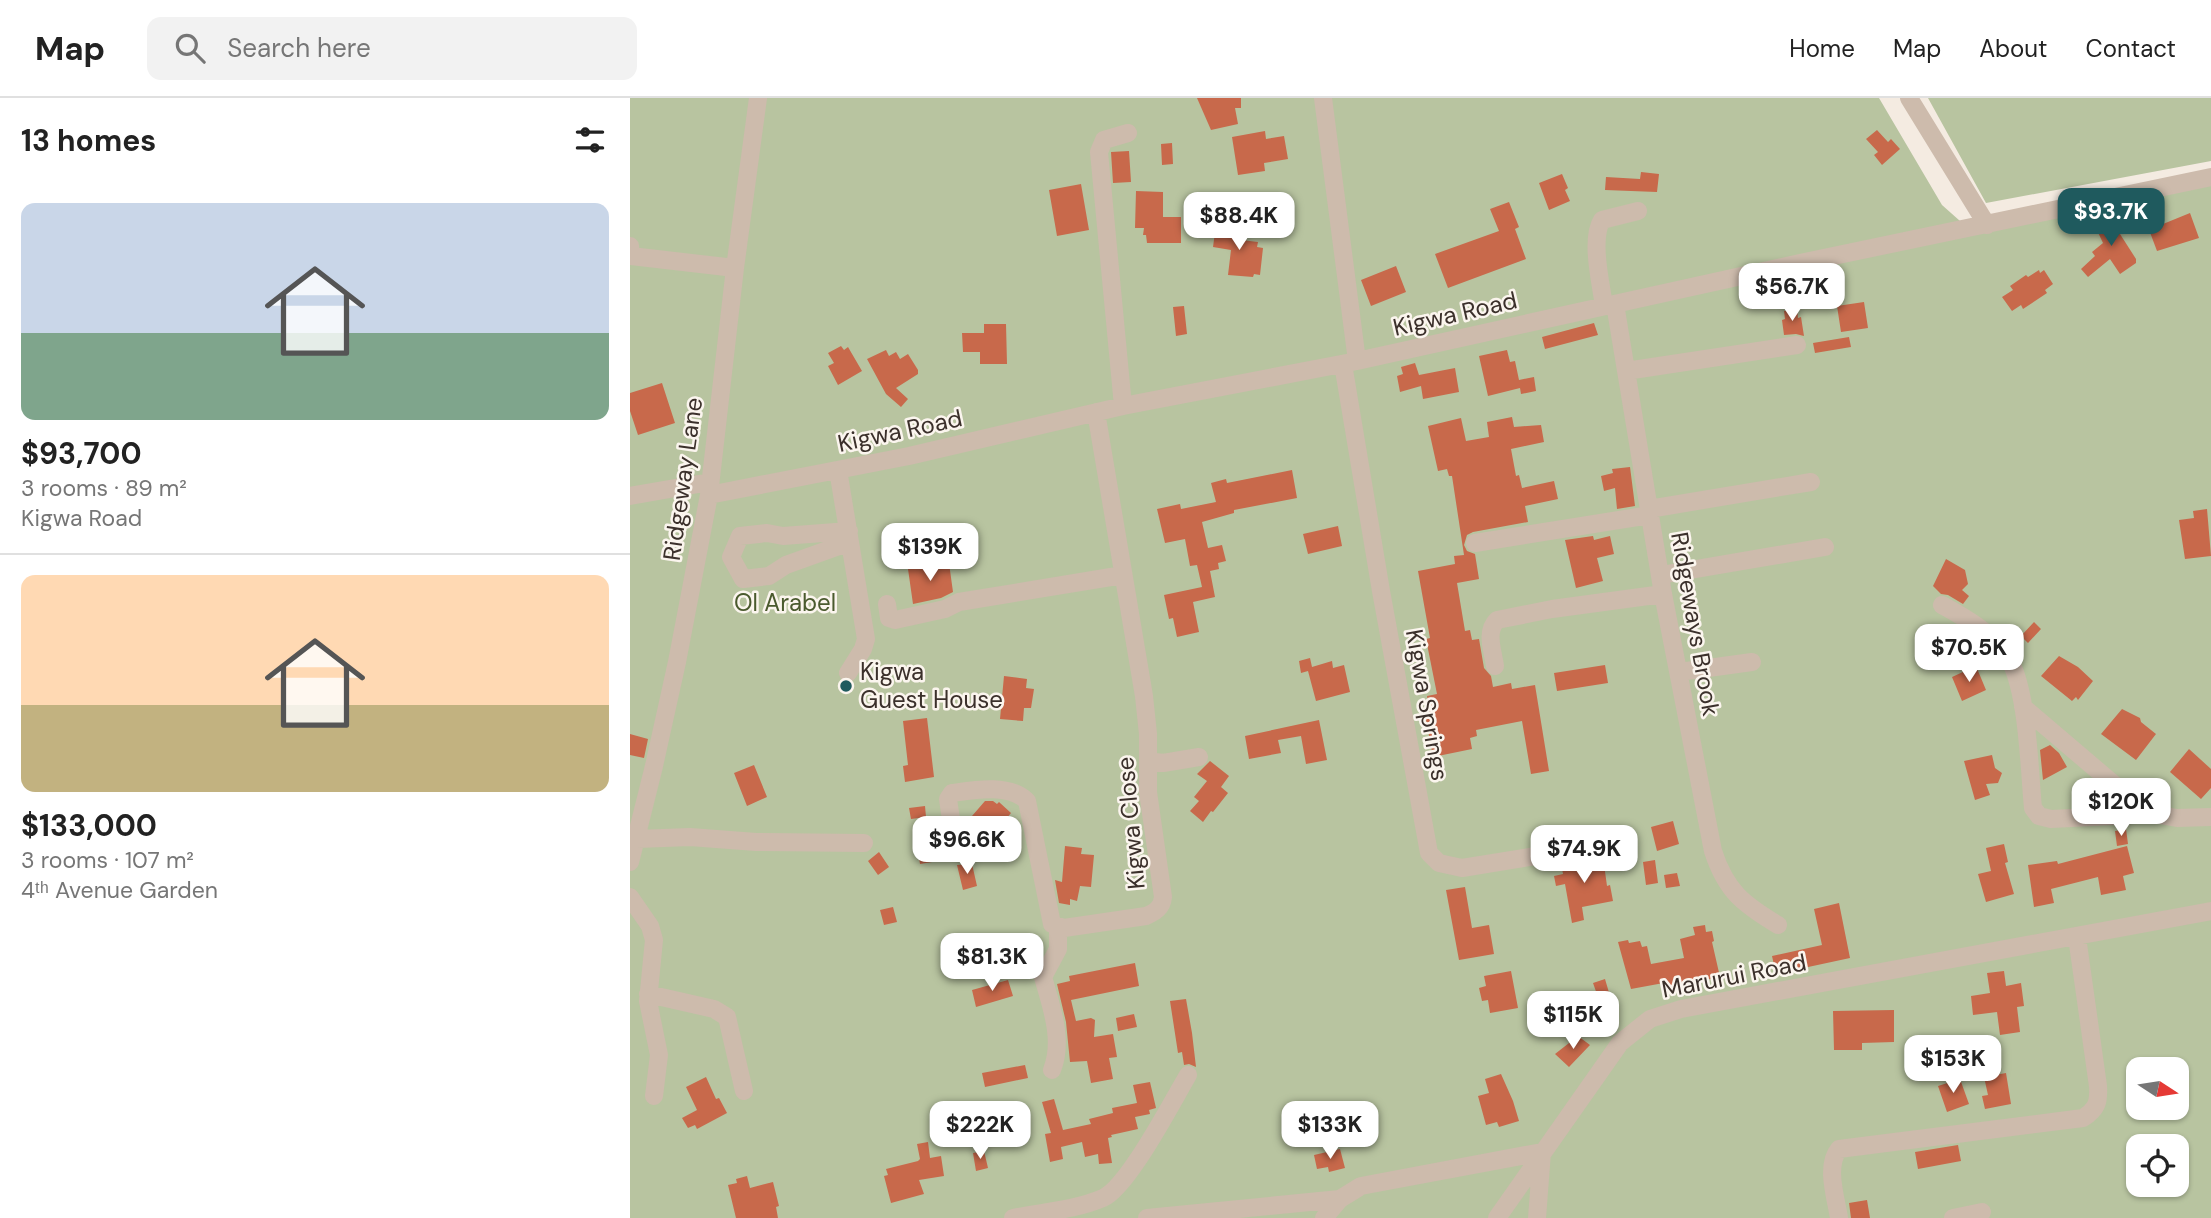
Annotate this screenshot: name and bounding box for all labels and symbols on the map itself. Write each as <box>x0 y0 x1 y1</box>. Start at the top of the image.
pin: $93.7K <box>2054 188 2168 248</box>
pin: $88.4K <box>1182 192 1296 252</box>
pin: $56.7K <box>1735 264 1849 323</box>
street label: Kigwa Road <box>1390 284 1520 343</box>
street label: Ridgeway Lane <box>656 395 709 563</box>
street label: Kigwa Road <box>835 402 965 459</box>
pin: $139K <box>881 524 979 583</box>
street label: Ridgeways Brook <box>1664 530 1727 718</box>
park label: Ol Arabel <box>734 587 836 618</box>
pin: $70.5K <box>1912 624 2026 684</box>
street label: Kigwa Springs <box>1399 627 1456 783</box>
place label: Kigwa Guest House <box>860 656 1003 715</box>
marker: Kigwa Guest House <box>838 678 854 694</box>
street label: Kigwa Close <box>1109 755 1152 891</box>
pin: $120K <box>2072 778 2170 838</box>
pin: $96.6K <box>910 816 1024 876</box>
pin: $74.9K <box>1527 826 1641 885</box>
pin: $81.3K <box>935 934 1049 993</box>
street label: Marurui Road <box>1659 946 1809 1005</box>
pin: $115K <box>1524 992 1622 1051</box>
pin: $153K <box>1904 1035 2002 1095</box>
north arrow <box>2126 1057 2189 1120</box>
pin: $222K <box>931 1102 1029 1161</box>
pin: $133K <box>1281 1102 1379 1161</box>

